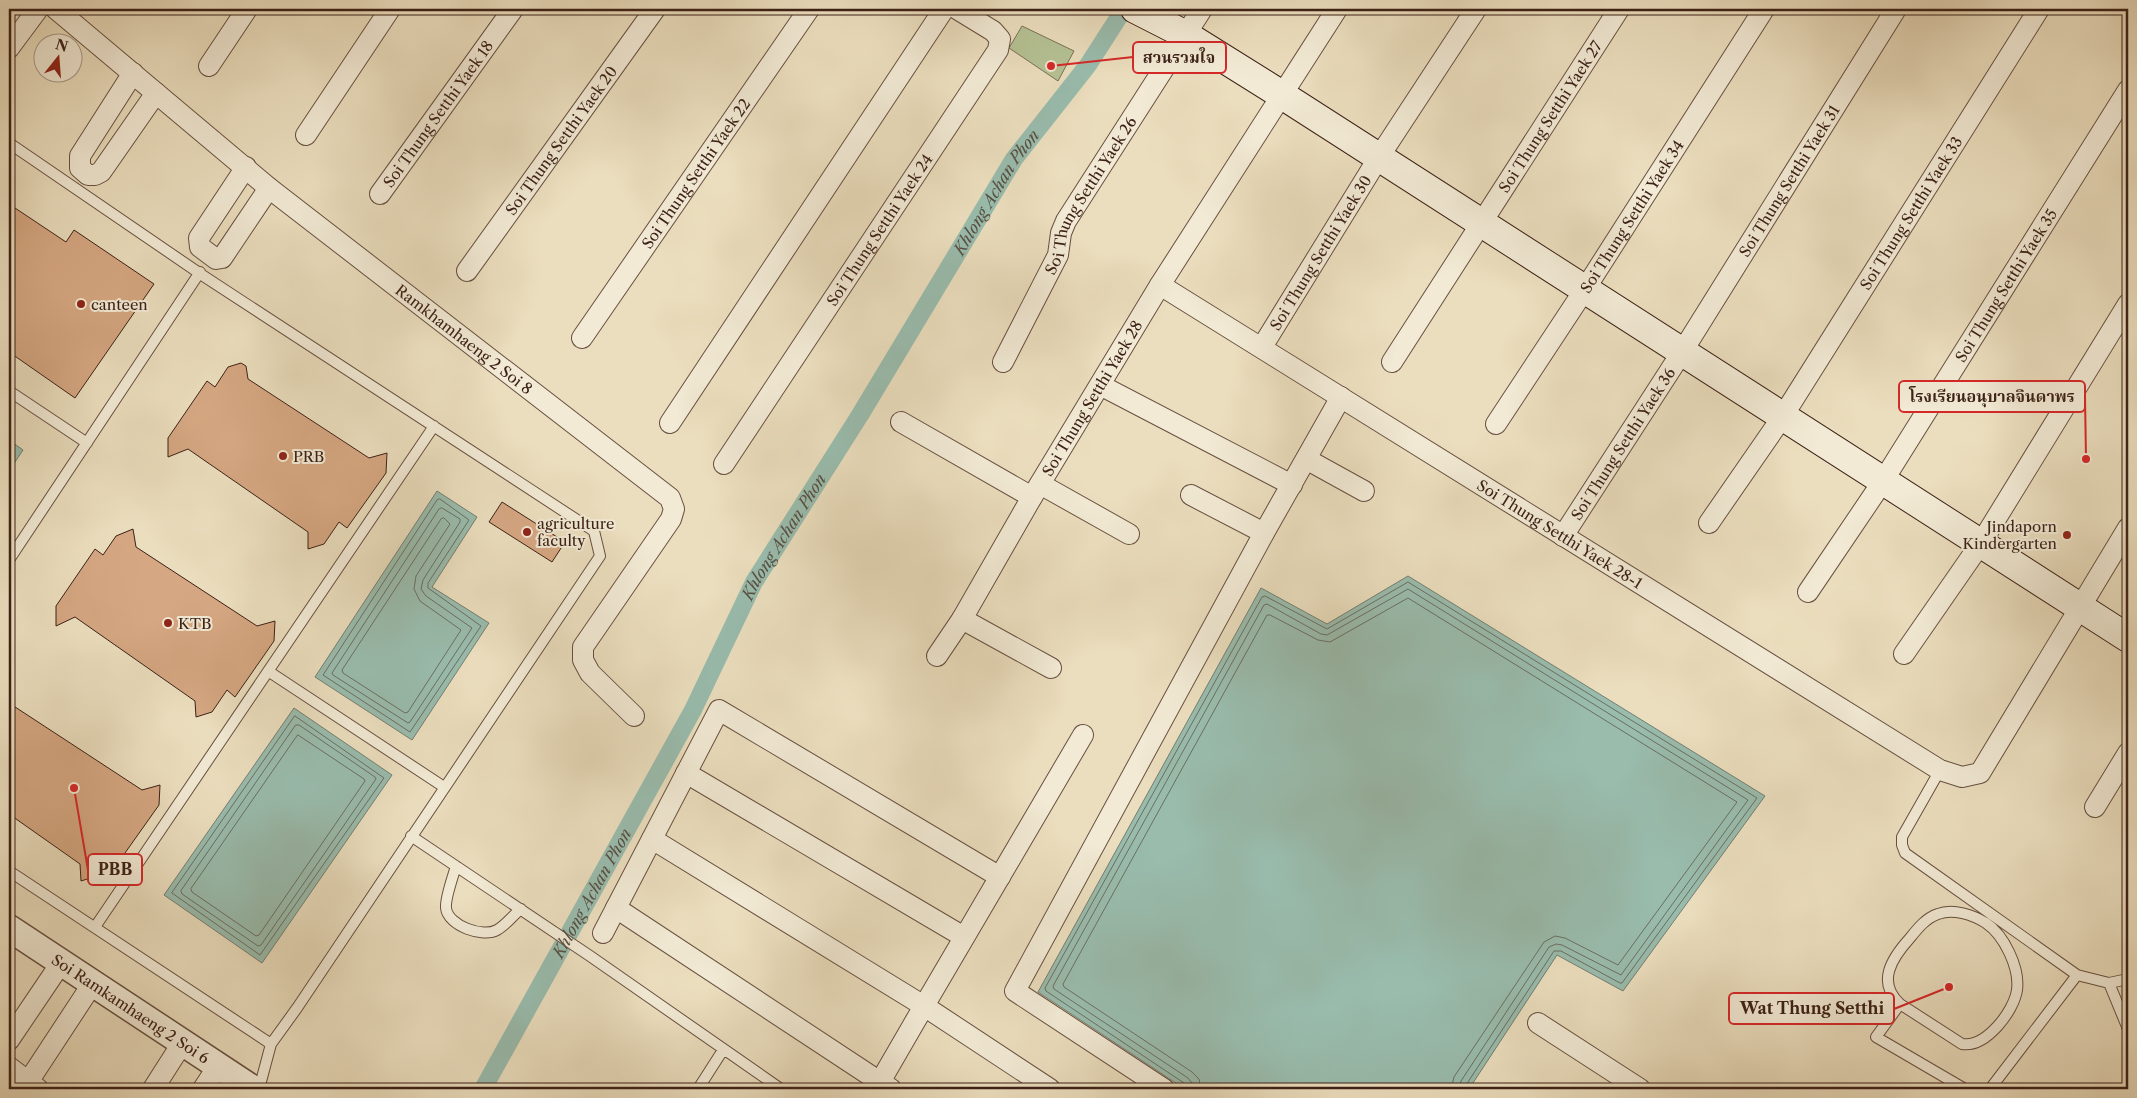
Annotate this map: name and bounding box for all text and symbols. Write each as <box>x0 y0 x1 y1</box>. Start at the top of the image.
north arrow <box>32 32 82 82</box>
text: N <box>53 35 70 56</box>
street label: Soi Thung Setthi Yaek 18 <box>379 36 497 191</box>
street label: Soi Thung Setthi Yaek 27 <box>1494 36 1606 196</box>
callout: สวนรวมใจ <box>1133 42 1226 73</box>
text: สวนรวมใจ <box>1143 47 1215 67</box>
street label: Soi Thung Setthi Yaek 20 <box>501 62 621 218</box>
street label: Soi Thung Setthi Yaek 22 <box>637 95 754 252</box>
street label: Soi Thung Setthi Yaek 31 <box>1734 101 1844 260</box>
street label: Soi Thung Setthi Yaek 26 <box>1040 112 1140 278</box>
water label: Khlong Achan Phon <box>948 125 1043 260</box>
street label: Soi Thung Setthi Yaek 33 <box>1855 133 1966 293</box>
street label: Soi Thung Setthi Yaek 34 <box>1576 136 1687 296</box>
street label: Soi Thung Setthi Yaek 24 <box>822 150 936 309</box>
street label: Soi Thung Setthi Yaek 30 <box>1265 171 1375 334</box>
street label: Soi Thung Setthi Yaek 35 <box>1951 205 2061 365</box>
street label: Ramkhamhaeng 2 Soi 8 <box>392 280 537 398</box>
place label: canteen <box>91 295 148 314</box>
marker: canteen <box>75 298 87 310</box>
street label: Soi Thung Setthi Yaek 28 <box>1038 317 1146 479</box>
street label: Soi Thung Setthi Yaek 36 <box>1566 364 1679 524</box>
callout: โรงเรียนอนุบาลจินดาพร <box>1899 381 2085 412</box>
text: โรงเรียนอนุบาลจินดาพร <box>1908 386 2075 408</box>
place label: PRB <box>293 447 324 466</box>
marker: PRB <box>277 450 289 462</box>
water label: Khlong Achan Phon <box>736 470 830 605</box>
street label: Soi Thung Setthi Yaek 28-1 <box>1474 475 1647 593</box>
place label: agriculture faculty <box>537 514 614 550</box>
place label: Jindaporn Kindergarten <box>1962 517 2058 553</box>
marker: agriculture faculty <box>521 526 533 538</box>
marker: Jindaporn Kindergarten <box>2061 529 2073 541</box>
place label: KTB <box>178 614 211 633</box>
marker: KTB <box>162 617 174 629</box>
water label: Khlong Achan Phon <box>547 825 635 963</box>
callout: PBB <box>88 854 142 885</box>
text: PBB <box>98 859 132 879</box>
street label: Soi Ramkamhaeng 2 Soi 6 <box>48 949 214 1067</box>
callout: Wat Thung Setthi <box>1729 993 1894 1024</box>
text: Wat Thung Setthi <box>1739 998 1885 1018</box>

